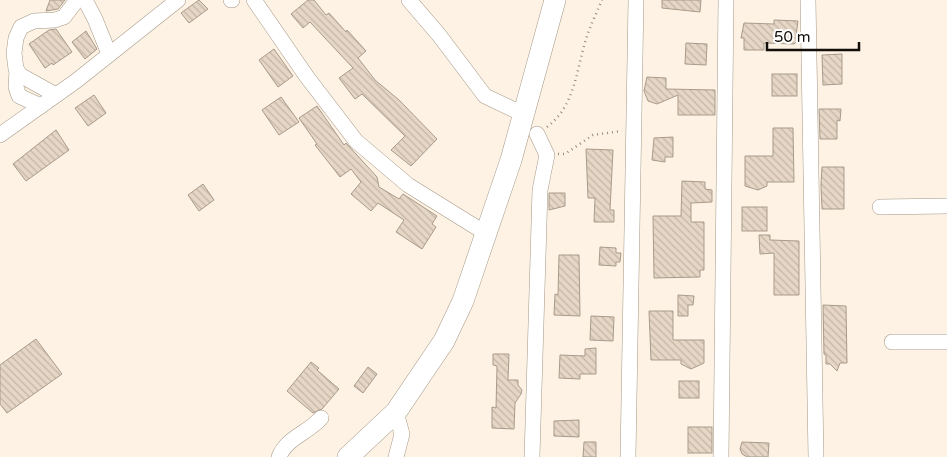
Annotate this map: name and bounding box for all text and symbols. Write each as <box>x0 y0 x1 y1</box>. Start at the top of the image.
scale bar <box>767 20 860 52</box>
text: 50 m <box>774 28 811 46</box>

